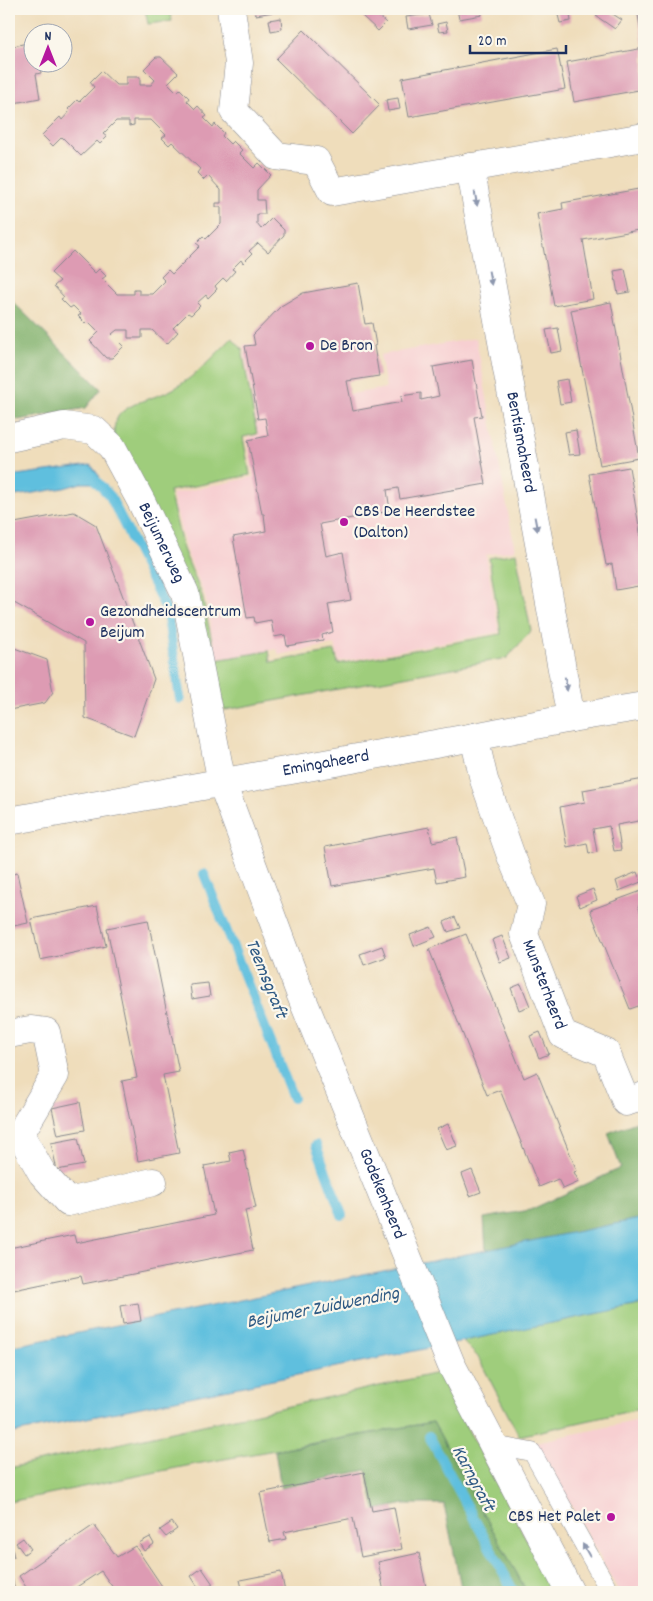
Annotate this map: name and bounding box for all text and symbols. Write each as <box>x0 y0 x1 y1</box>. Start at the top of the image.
north arrow <box>22 22 72 72</box>
scale bar <box>470 22 567 54</box>
text: N <box>45 27 52 47</box>
text: 20 m <box>478 31 506 53</box>
one-way arrow <box>472 191 480 207</box>
one-way arrow <box>487 271 495 287</box>
place label: De Bron <box>320 334 373 359</box>
marker: De Bron <box>304 340 316 352</box>
street label: Bentismaheerd <box>499 390 542 495</box>
street label: Beijumerweg <box>131 498 191 587</box>
place label: CBS De Heerdstee (Dalton) <box>354 500 475 546</box>
marker: CBS De Heerdstee (Dalton) <box>338 516 350 528</box>
one-way arrow <box>532 516 540 532</box>
place label: Gezondheidscentrum Beijum <box>100 600 241 646</box>
marker: Gezondheidscentrum Beijum <box>84 616 96 628</box>
one-way arrow <box>562 676 570 692</box>
street label: Emingaheerd <box>280 744 371 784</box>
water label: Teemsgraft <box>237 935 294 1025</box>
street label: Munsterheerd <box>515 936 572 1033</box>
street label: Godekenheerd <box>352 1144 411 1243</box>
water label: Beijumer Zuidwending <box>245 1281 402 1337</box>
water label: Karngraft <box>443 1441 502 1519</box>
place label: CBS Het Palet <box>508 1505 601 1530</box>
marker: CBS Het Palet <box>605 1511 617 1523</box>
one-way arrow <box>582 1542 590 1557</box>

